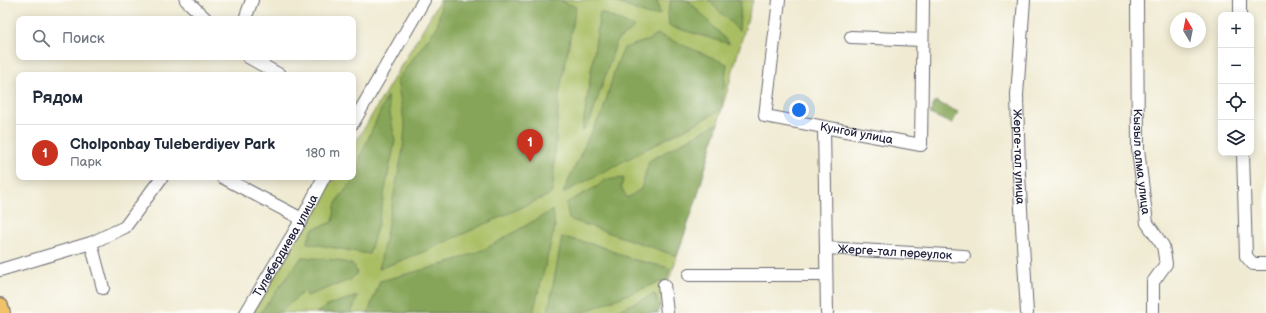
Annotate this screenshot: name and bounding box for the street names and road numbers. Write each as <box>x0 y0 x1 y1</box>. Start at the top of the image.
street label: Жерге-тал улица <box>1009 109 1028 205</box>
street label: Кызыл алма улица <box>1130 109 1153 216</box>
street label: Кунгой улица <box>819 119 894 148</box>
street label: Тулебердиева улица <box>250 192 321 300</box>
street label: Жерге-тал переулок <box>837 242 953 263</box>

